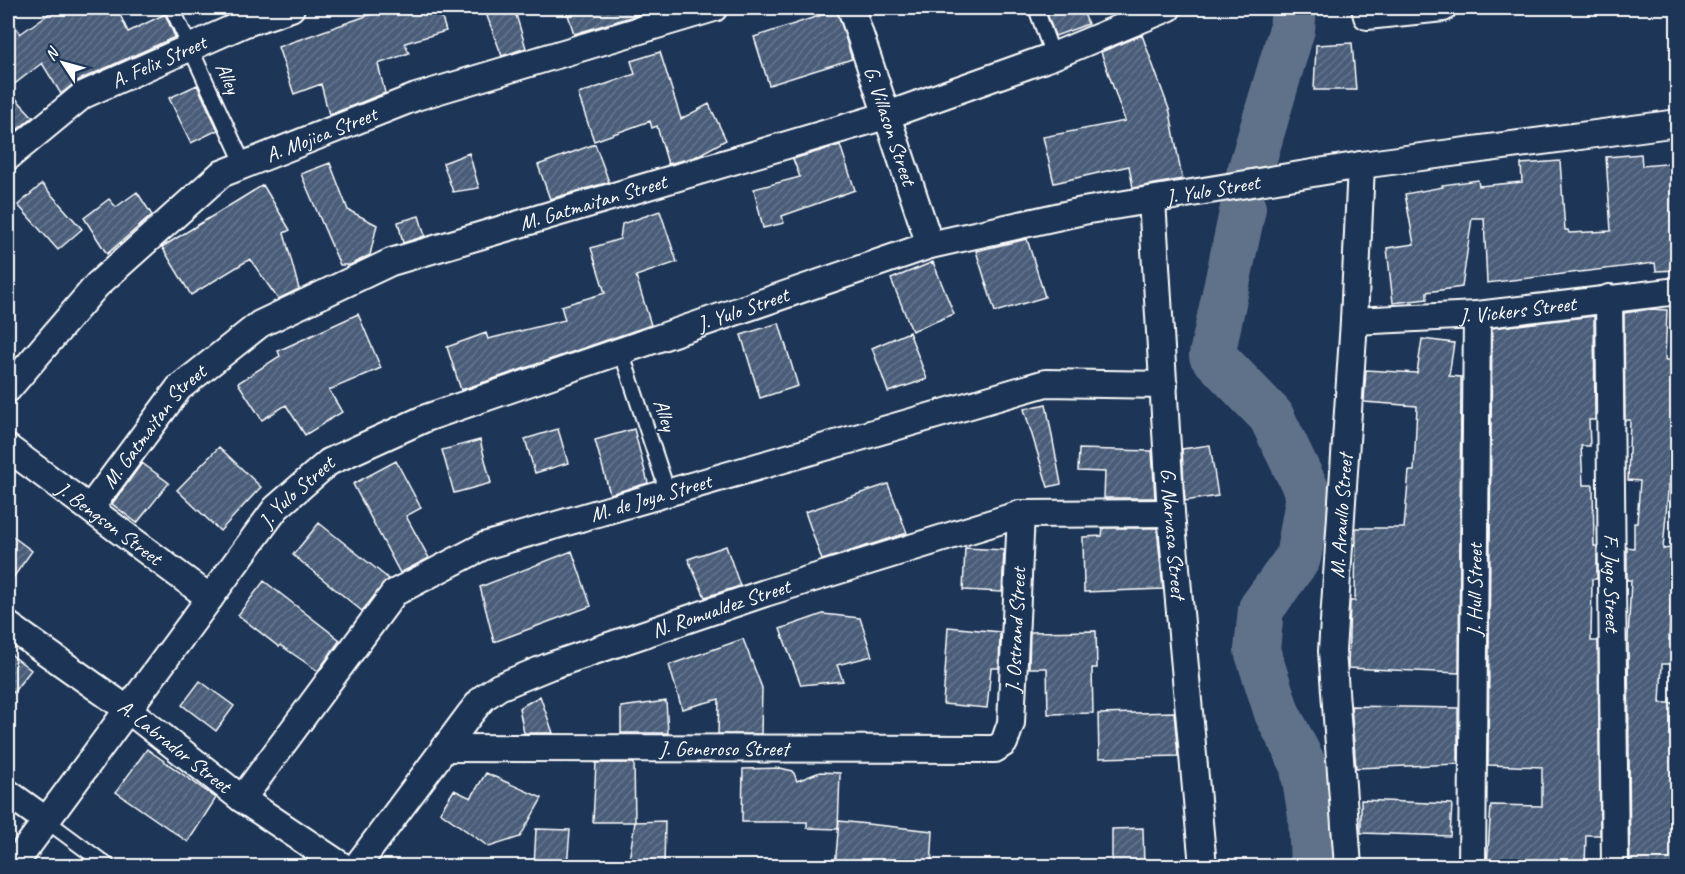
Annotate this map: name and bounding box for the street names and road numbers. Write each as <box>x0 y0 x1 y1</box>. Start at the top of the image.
street label: A. Felix Street <box>107 28 212 94</box>
street label: Alley <box>210 58 247 99</box>
street label: G. Villason Street <box>858 63 923 190</box>
street label: A. Mojica Street <box>262 100 382 168</box>
street label: M. Gatmaitan Street <box>516 168 671 236</box>
street label: J. Yulo Street <box>1163 169 1263 210</box>
street label: J. Yulo Street <box>693 281 794 337</box>
street label: J. Vickers Street <box>1458 290 1579 329</box>
street label: M. Gatmaitan Street <box>96 358 213 493</box>
street label: Alley <box>648 396 683 436</box>
street label: J. Yulo Street <box>252 449 341 534</box>
street label: M. Araullo Street <box>1324 450 1358 579</box>
street label: M. de Joya Street <box>587 467 716 528</box>
street label: G. Narvasa Street <box>1155 467 1192 603</box>
street label: J. Bengson Street <box>50 475 169 572</box>
street label: F. Jugo Street <box>1598 534 1626 634</box>
street label: J. Hull Street <box>1461 541 1488 638</box>
street label: J. Ostrand Street <box>999 565 1032 694</box>
street label: N. Romualdez Street <box>648 572 795 643</box>
street label: A. Labrador Street <box>113 694 238 800</box>
street label: J. Generoso Street <box>658 735 792 762</box>

